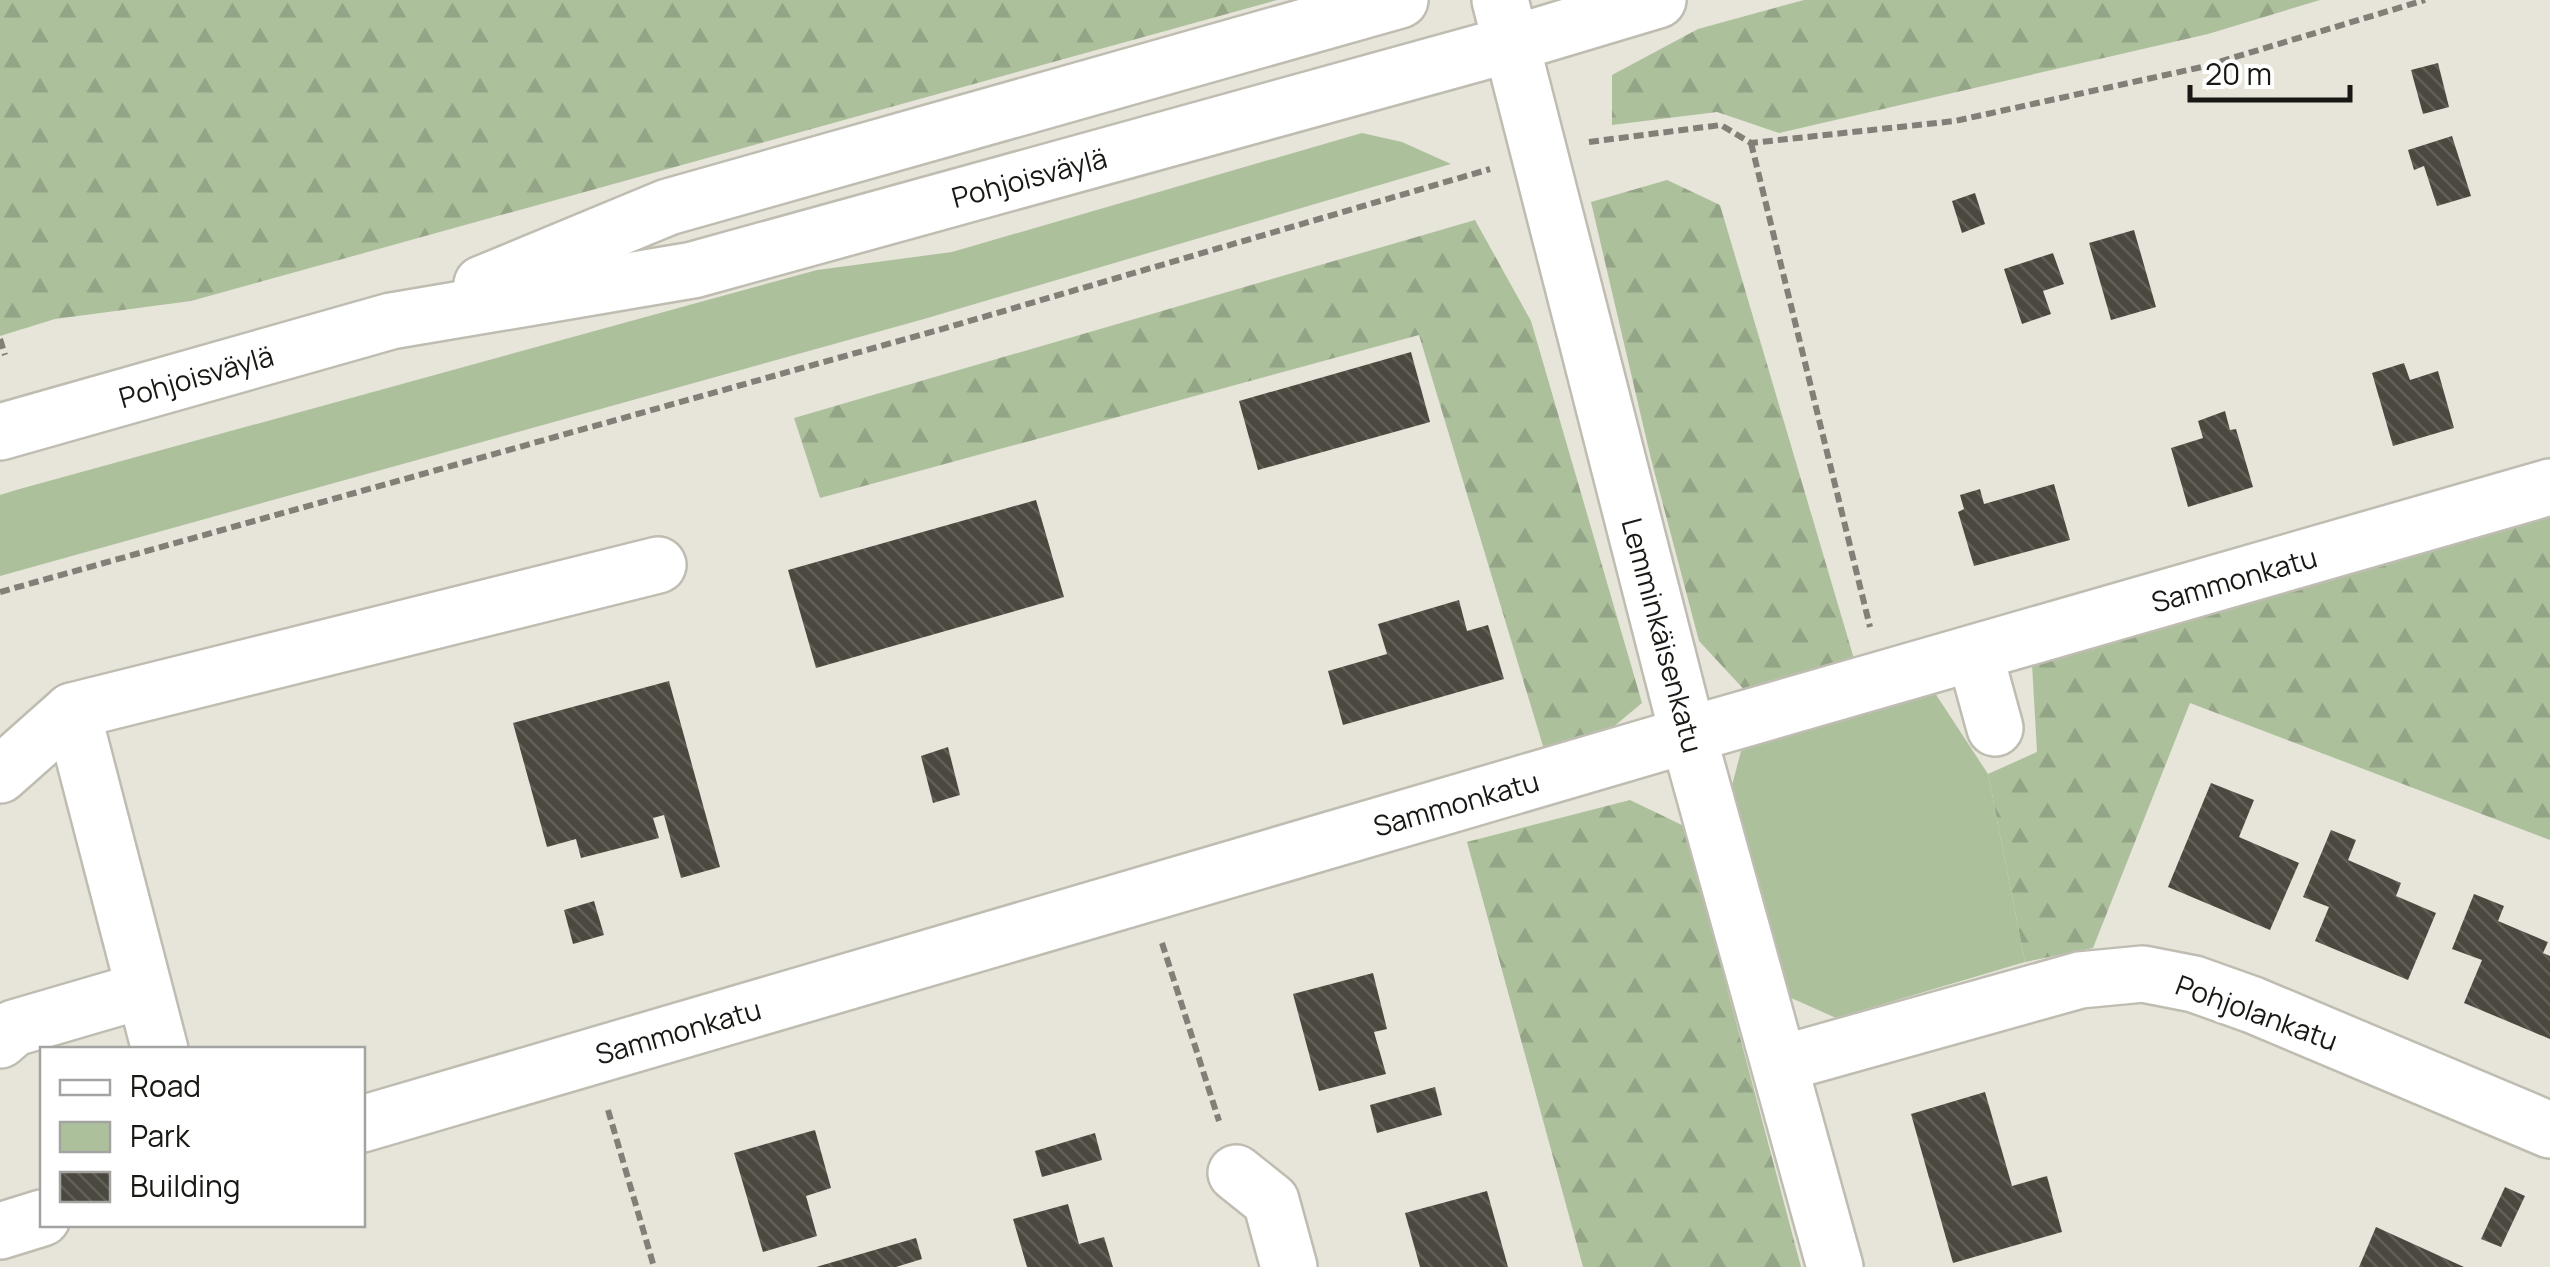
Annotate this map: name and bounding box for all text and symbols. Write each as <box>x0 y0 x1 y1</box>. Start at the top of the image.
scale bar <box>2190 40 2350 102</box>
text: 20 m <box>2205 53 2272 94</box>
street label: Pohjoisväylä <box>947 138 1111 216</box>
street label: Pohjoisväylä <box>114 336 278 416</box>
street label: Lemminkäisenkatu <box>1613 513 1713 757</box>
street label: Sammonkatu <box>2147 537 2321 621</box>
street label: Sammonkatu <box>1369 761 1543 845</box>
street label: Pohjolankatu <box>2171 965 2343 1059</box>
street label: Sammonkatu <box>591 989 765 1073</box>
legend <box>40 1047 365 1227</box>
text: Road <box>130 1065 201 1106</box>
text: Park <box>130 1115 191 1156</box>
text: Building <box>130 1165 241 1206</box>

